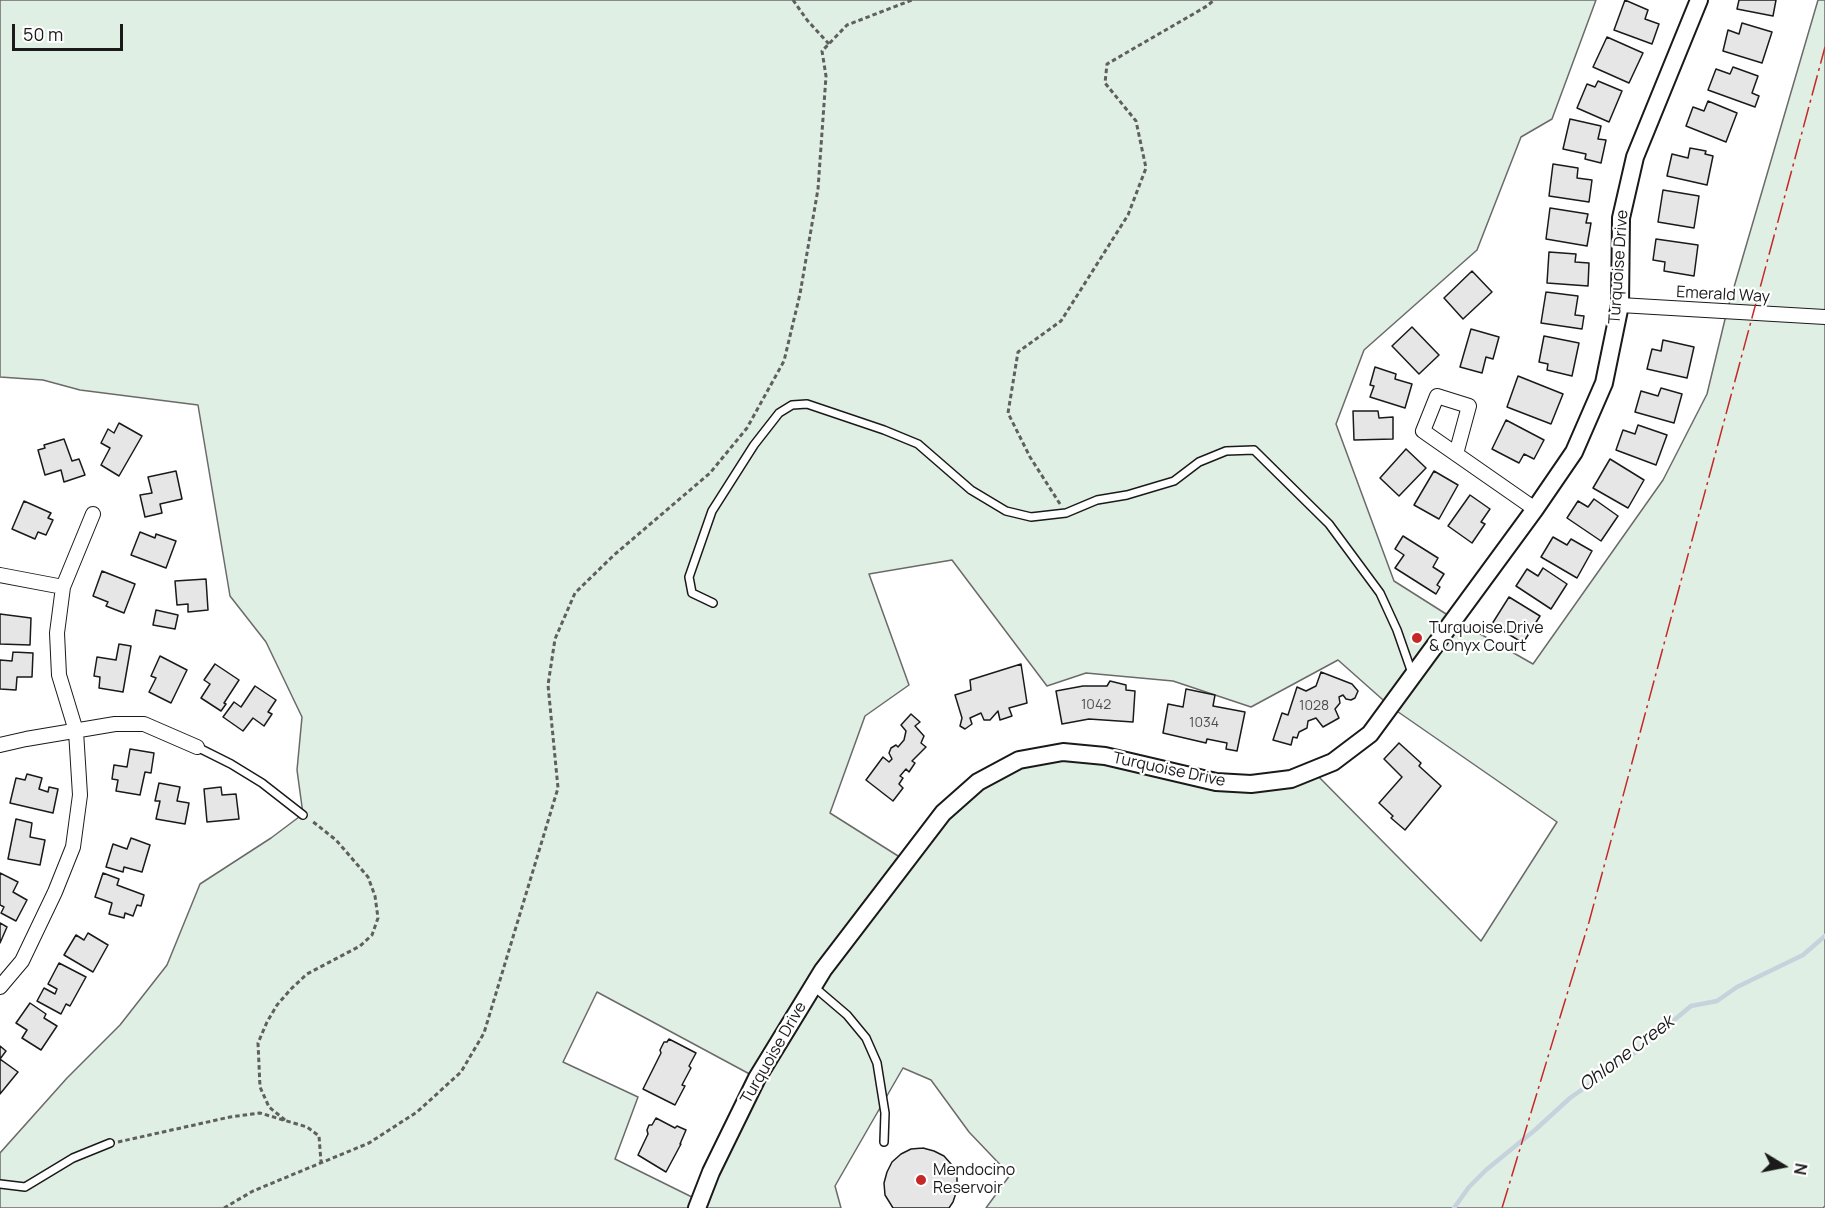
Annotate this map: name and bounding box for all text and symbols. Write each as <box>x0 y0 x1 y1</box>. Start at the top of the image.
scale bar <box>15 12 126 50</box>
text: 50 m <box>23 22 63 46</box>
street label: Turquoise Drive <box>1605 209 1633 325</box>
street label: Emerald Way <box>1676 283 1770 307</box>
place label: Turquoise Drive & Onyx Court <box>1429 619 1544 657</box>
marker: Turquoise Drive & Onyx Court <box>1410 631 1424 645</box>
house number: 1042 <box>1081 697 1111 713</box>
house number: 1028 <box>1299 698 1329 714</box>
house number: 1034 <box>1189 715 1219 731</box>
street label: Turquoise Drive <box>1111 749 1227 791</box>
street label: Turquoise Drive <box>737 999 811 1107</box>
water label: Ohlone Creek <box>1576 1012 1678 1096</box>
north arrow <box>1753 1136 1813 1196</box>
place label: Mendocino Reservoir <box>933 1161 1015 1199</box>
text: N <box>1789 1162 1813 1177</box>
marker: Mendocino Reservoir <box>914 1173 928 1187</box>

